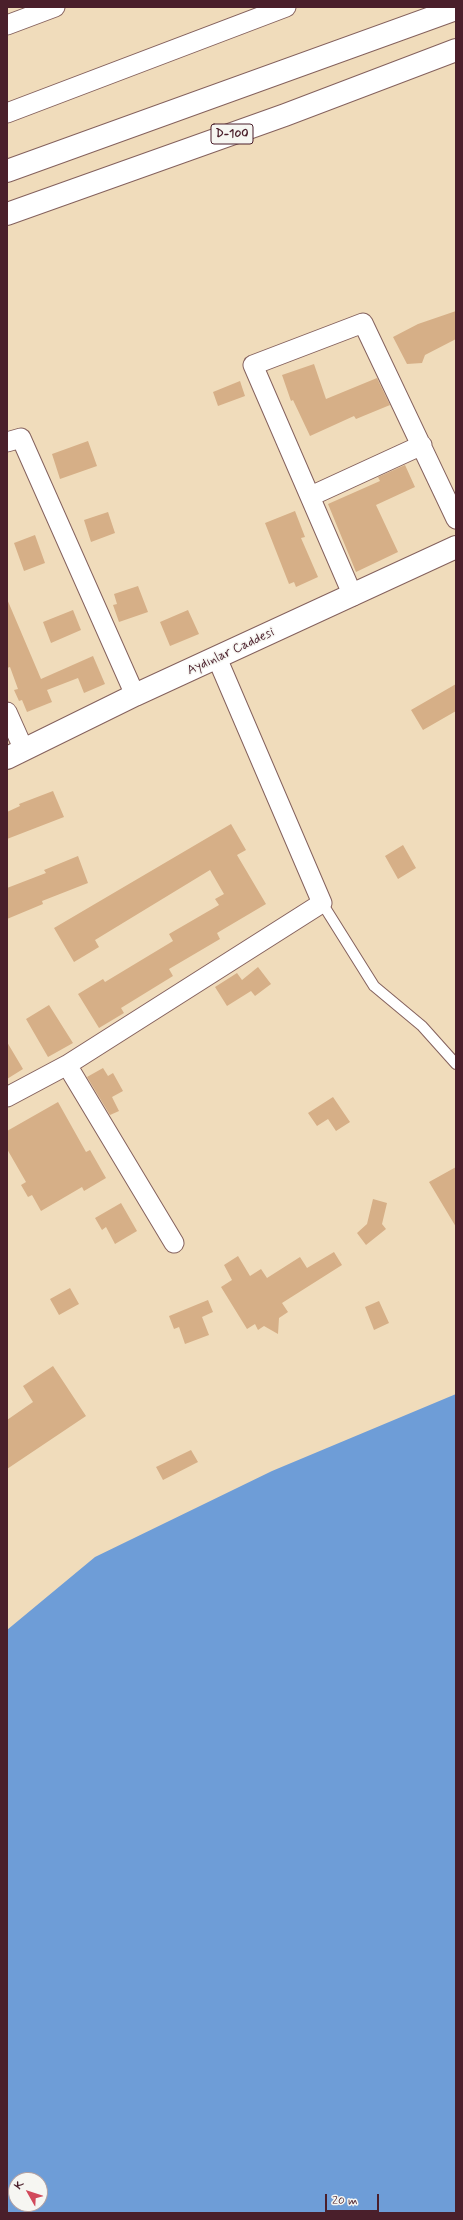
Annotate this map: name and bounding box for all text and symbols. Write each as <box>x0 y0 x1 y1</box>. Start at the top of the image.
road number: D-100 <box>211 124 253 144</box>
street label: Aydınlar Caddesi <box>185 625 277 679</box>
north arrow <box>8 2172 48 2212</box>
text: K <box>12 2178 27 2193</box>
scale bar <box>327 2186 381 2212</box>
text: 20 m <box>332 2193 358 2209</box>

